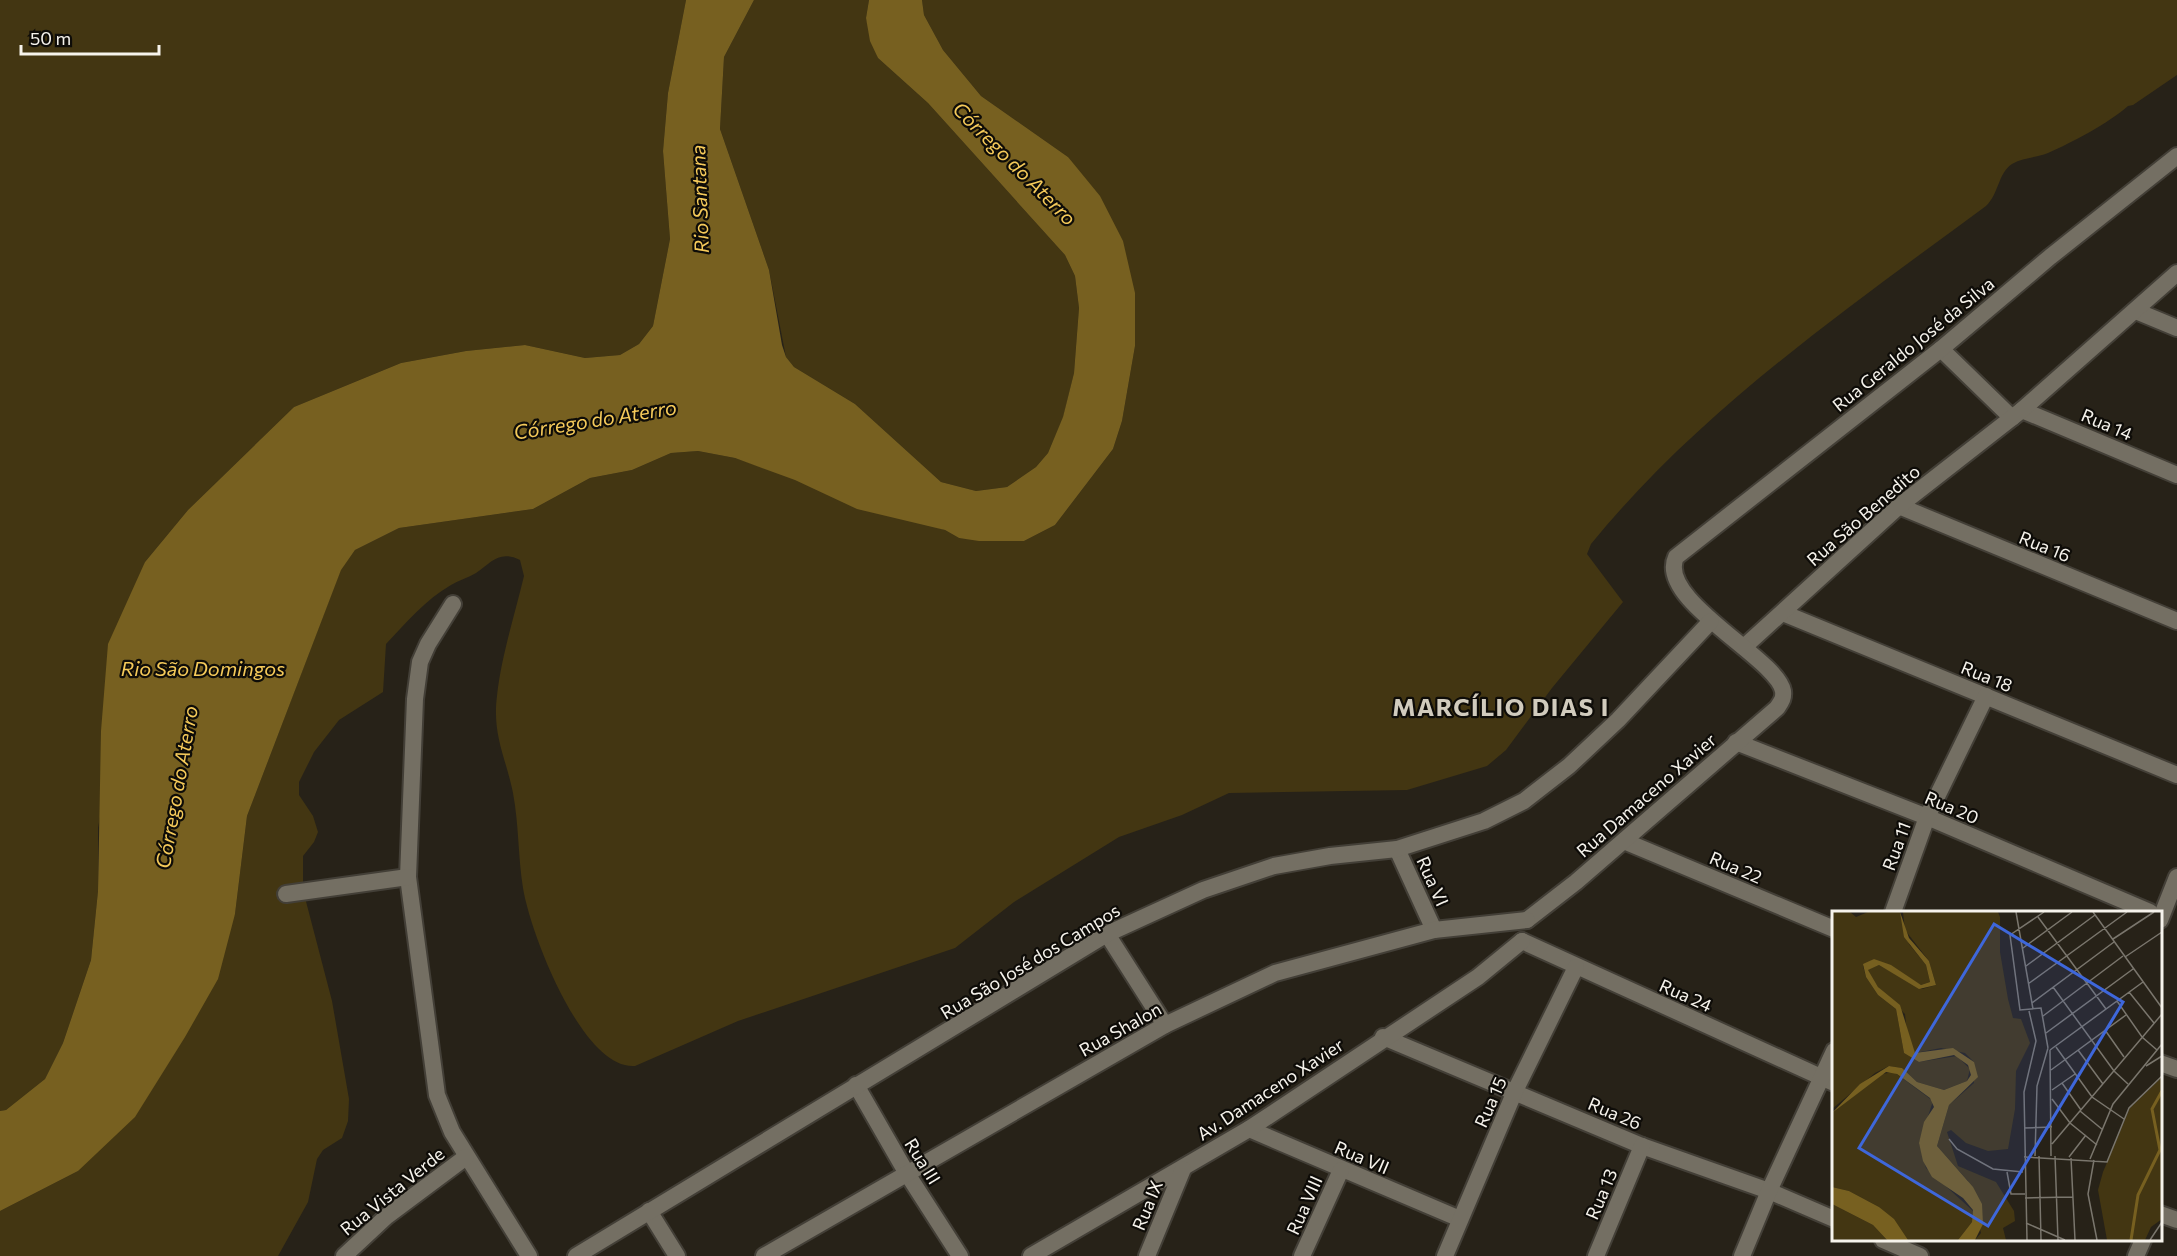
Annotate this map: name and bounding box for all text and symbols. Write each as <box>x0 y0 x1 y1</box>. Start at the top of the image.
scale bar <box>21 18 159 56</box>
text: 50 m <box>30 27 71 49</box>
water label: Córrego do Aterro <box>948 96 1082 230</box>
water label: Rio Santana <box>685 144 713 254</box>
street label: Rua Geraldo José da Silva <box>1828 272 1998 416</box>
water label: Córrego do Aterro <box>512 394 678 444</box>
street label: Rua 14 <box>2078 403 2136 445</box>
street label: Rua São Benedito <box>1802 460 1924 570</box>
street label: Rua 16 <box>2016 526 2074 566</box>
water label: Rio São Domingos <box>121 656 285 680</box>
street label: Rua 18 <box>1958 656 2016 696</box>
district label: MARCÍLIO DIAS I <box>1392 692 1610 721</box>
water label: Córrego do Aterro <box>150 704 202 870</box>
street label: Rua Damaceno Xavier <box>1572 728 1720 862</box>
street label: Rua 20 <box>1922 786 1982 828</box>
street label: Rua 11 <box>1877 819 1915 873</box>
street label: Rua 22 <box>1706 846 1766 888</box>
street label: Rua VI <box>1412 853 1454 909</box>
street label: Rua São José dos Campos <box>936 899 1124 1023</box>
inset map <box>1832 911 2162 1241</box>
street label: Rua 24 <box>1656 974 1716 1016</box>
street label: Rua Shalon <box>1075 997 1165 1061</box>
street label: Av. Damaceno Xavier <box>1193 1033 1347 1145</box>
street label: Rua 15 <box>1469 1073 1511 1131</box>
street label: Rua 26 <box>1585 1092 1645 1134</box>
street label: Rua III <box>900 1134 946 1188</box>
street label: Rua VII <box>1331 1136 1393 1178</box>
street label: Rua Vista Verde <box>335 1142 449 1240</box>
street label: Rua 13 <box>1581 1165 1621 1223</box>
street label: Rua VIII <box>1281 1172 1327 1238</box>
street label: Rua IX <box>1127 1177 1167 1233</box>

